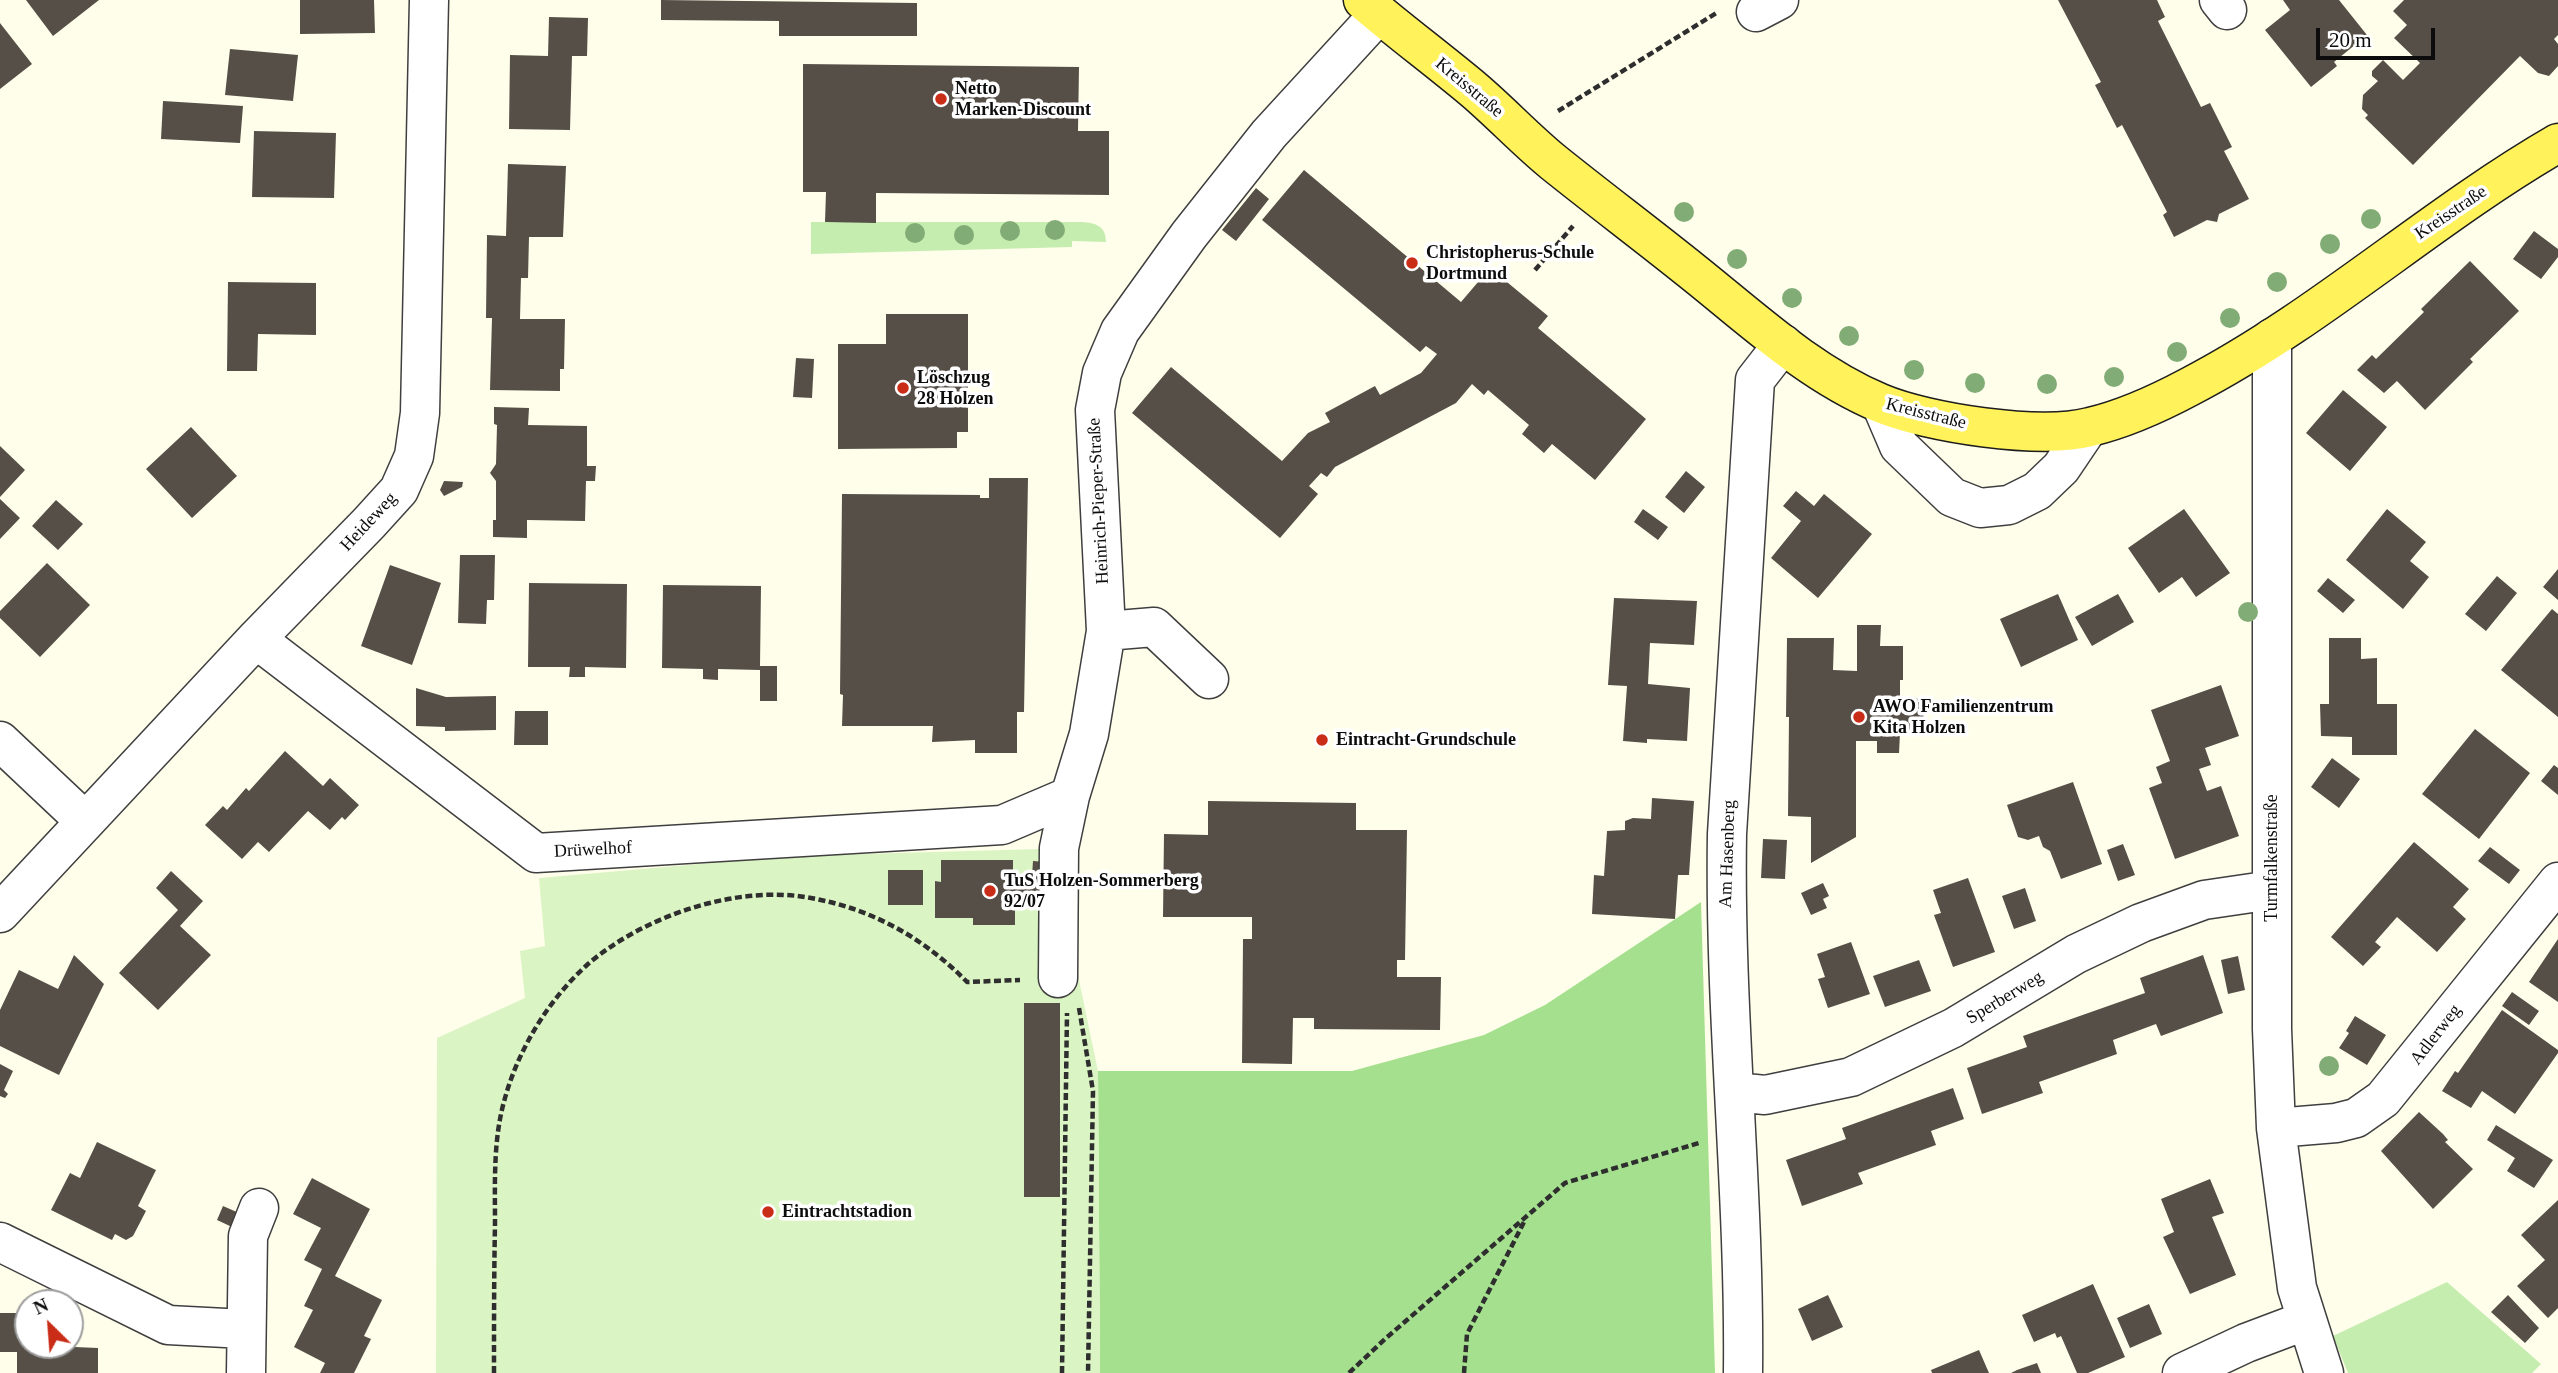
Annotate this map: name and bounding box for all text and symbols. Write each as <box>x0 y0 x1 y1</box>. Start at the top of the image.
scale bar <box>2320 14 2439 58</box>
text: 20 m <box>2329 28 2372 52</box>
street label: Kreisstraße <box>1431 53 1507 123</box>
place label: Netto Marken-Discount <box>955 78 1091 120</box>
marker: Netto Marken-Discount <box>933 91 949 107</box>
street label: Kreisstraße <box>2411 181 2491 245</box>
place label: Christopherus-Schule Dortmund <box>1426 242 1594 284</box>
marker: Christopherus-Schule Dortmund <box>1404 255 1420 271</box>
place label: Löschzug 28 Holzen <box>917 367 993 410</box>
marker: Löschzug 28 Holzen <box>895 380 911 396</box>
street label: Kreisstraße <box>1884 394 1968 434</box>
street label: Heinrich-Pieper-Straße <box>1084 417 1114 585</box>
street label: Heideweg <box>336 488 402 556</box>
place label: AWO Familienzentrum Kita Holzen <box>1873 696 2053 738</box>
marker: AWO Familienzentrum Kita Holzen <box>1851 709 1867 725</box>
place label: Eintracht-Grundschule <box>1336 729 1516 751</box>
marker: Eintracht-Grundschule <box>1314 732 1330 748</box>
street label: Turmfalkenstraße <box>2261 794 2283 922</box>
street label: Am Hasenberg <box>1715 800 1741 908</box>
street label: Drüwelhof <box>553 837 633 863</box>
place label: TuS Holzen-Sommerberg 92/07 <box>1004 870 1199 912</box>
marker: TuS Holzen-Sommerberg 92/07 <box>982 883 998 899</box>
street label: Sperberweg <box>1963 967 2047 1029</box>
street label: Adlerweg <box>2406 1000 2466 1070</box>
place label: Eintrachtstadion <box>782 1201 912 1223</box>
marker: Eintrachtstadion <box>760 1204 776 1220</box>
north arrow <box>14 1289 84 1359</box>
text: N <box>30 1294 51 1319</box>

